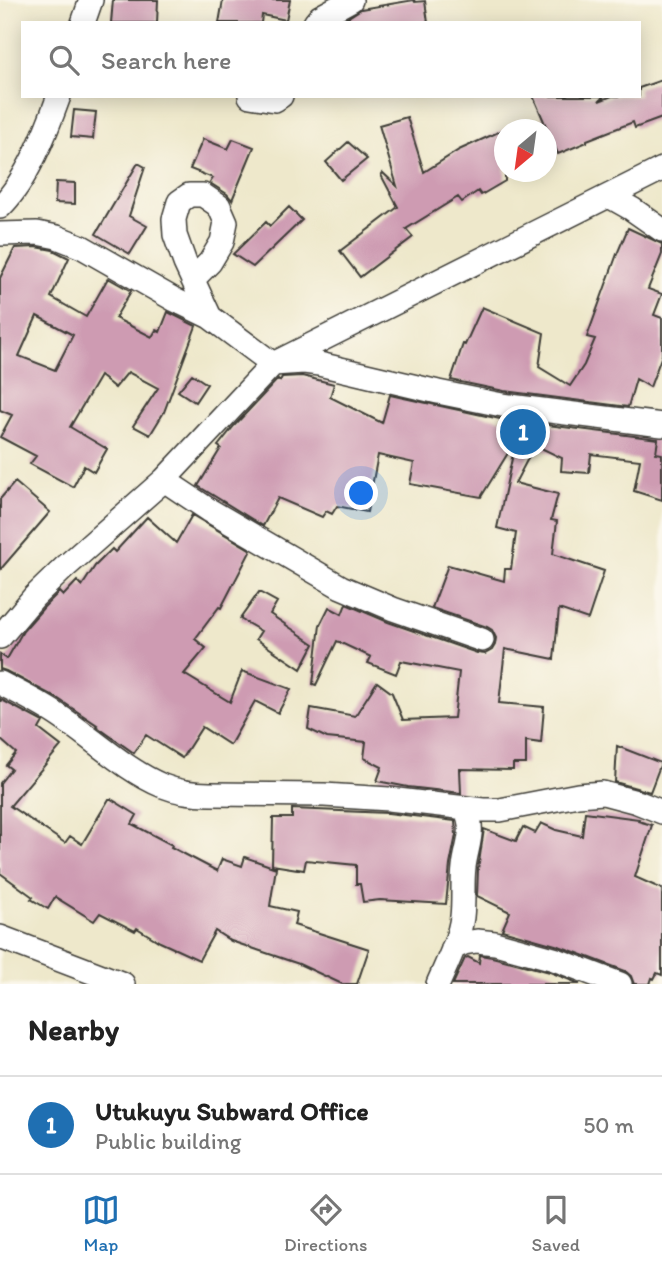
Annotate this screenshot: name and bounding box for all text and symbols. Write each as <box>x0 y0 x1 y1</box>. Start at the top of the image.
search box <box>21 21 641 98</box>
icon: search <box>45 41 83 79</box>
text: Search here <box>101 44 231 76</box>
north arrow <box>494 119 557 182</box>
pin: 1 <box>500 406 546 458</box>
your location <box>344 476 378 510</box>
text: Nearby <box>28 1011 119 1048</box>
text: Utukuyu Subward Office <box>95 1095 369 1127</box>
text: 1 <box>46 1111 56 1139</box>
text: 50 m <box>583 1111 634 1139</box>
text: Public building <box>95 1127 241 1155</box>
tab: Map <box>82 1191 120 1256</box>
tab: Directions <box>284 1191 368 1256</box>
tab: Saved <box>532 1191 580 1256</box>

